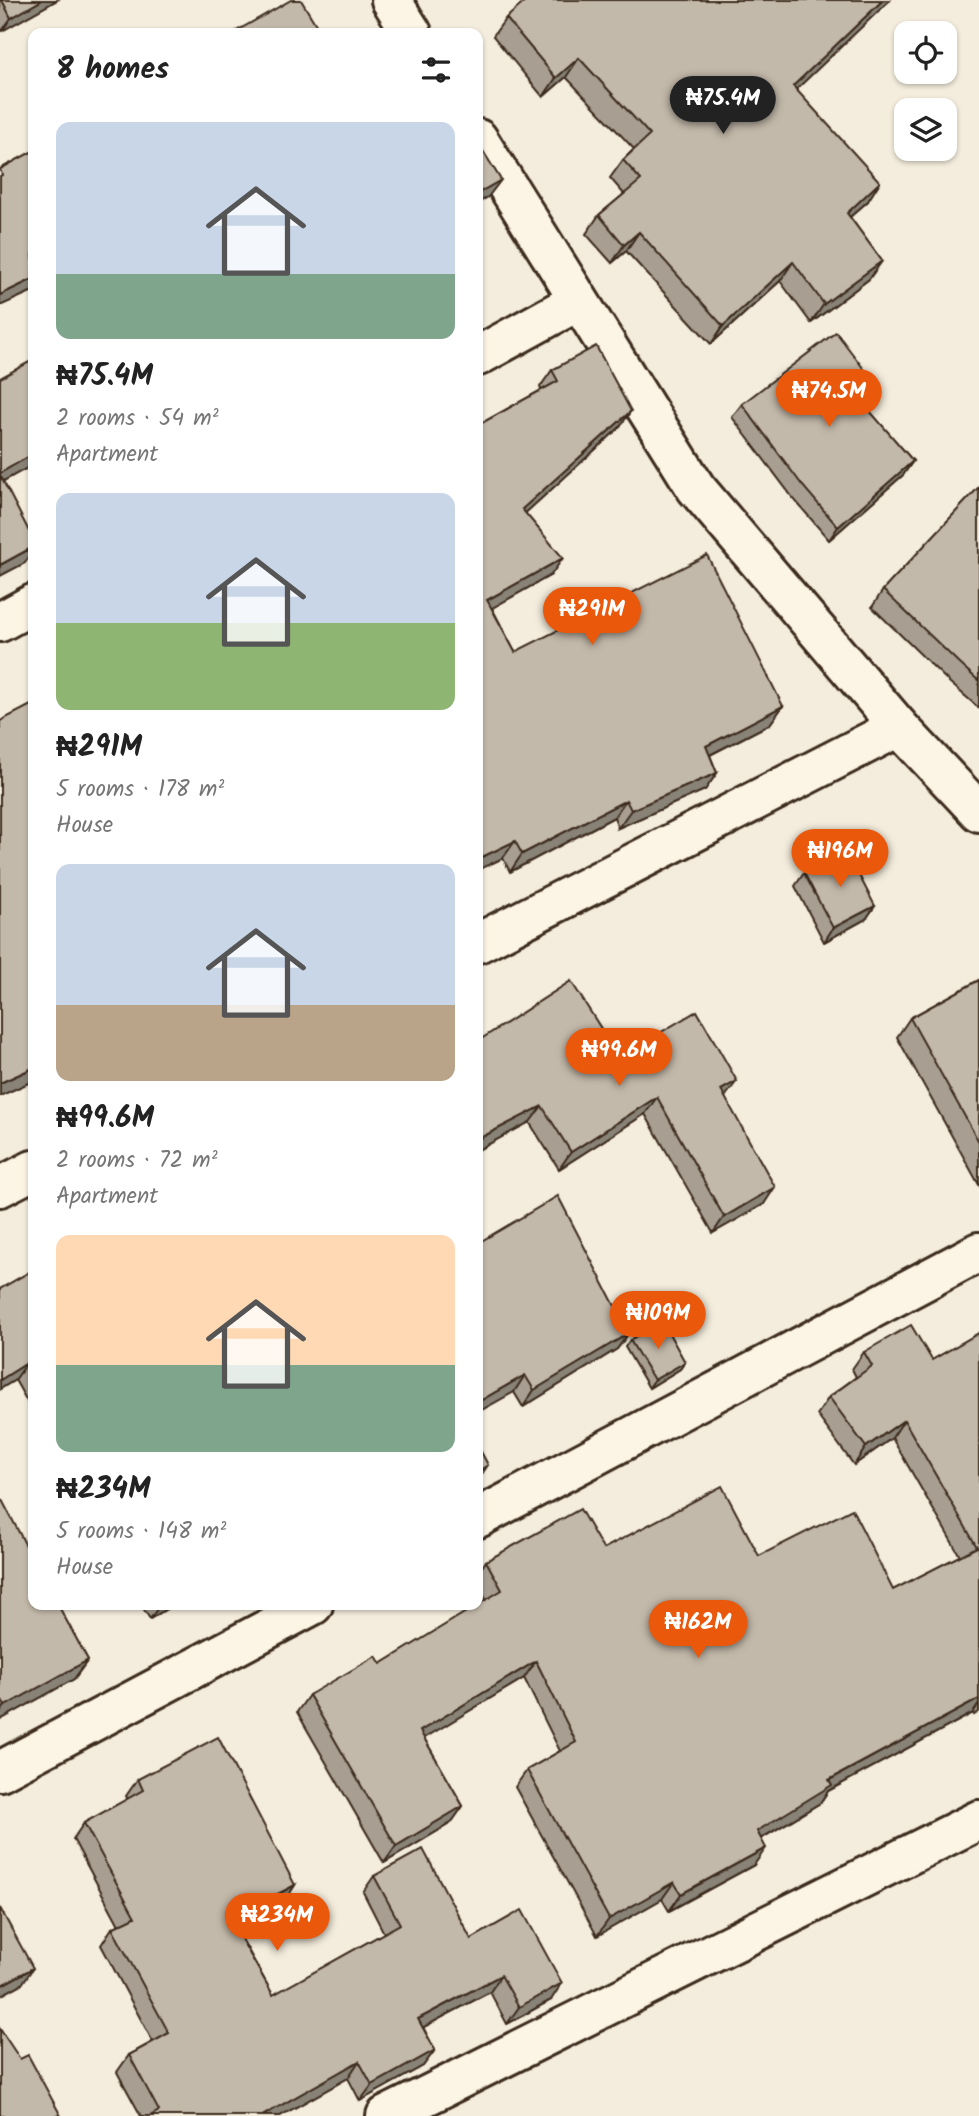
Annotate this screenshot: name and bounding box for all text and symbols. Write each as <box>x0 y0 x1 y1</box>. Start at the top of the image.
map controls <box>894 21 957 161</box>
button: locate <box>894 21 957 84</box>
text: 8 homes <box>56 46 169 94</box>
icon: filters <box>417 51 455 89</box>
pin: ₦75.4M <box>666 76 780 136</box>
text: ₦75.4M <box>686 81 760 117</box>
button: layers <box>894 98 957 161</box>
icon: home <box>193 168 319 294</box>
text: ₦75.4M <box>56 353 153 401</box>
pin: ₦74.5M <box>772 370 886 429</box>
text: ₦74.5M <box>792 374 866 410</box>
text: 2 rooms · 54 m² <box>56 401 219 437</box>
text: Apartment <box>56 437 158 473</box>
icon: home <box>193 539 319 665</box>
pin: ₦291M <box>543 588 641 647</box>
text: ₦291M <box>559 592 625 628</box>
text: ₦291M <box>56 724 142 772</box>
text: 5 rooms · 178 m² <box>56 772 224 808</box>
text: House <box>56 808 113 844</box>
pin: ₦196M <box>791 830 889 889</box>
text: ₦196M <box>807 834 873 870</box>
icon: home <box>193 910 319 1036</box>
pin: ₦99.6M <box>562 1028 676 1088</box>
text: ₦99.6M <box>581 1033 657 1069</box>
text: ₦99.6M <box>56 1095 154 1143</box>
text: 2 rooms · 72 m² <box>56 1143 218 1179</box>
text: Apartment <box>56 1179 158 1215</box>
icon: home <box>193 1281 319 1407</box>
pin: ₦109M <box>609 1292 707 1351</box>
text: ₦109M <box>626 1296 690 1332</box>
text: ₦234M <box>56 1466 151 1514</box>
text: 5 rooms · 148 m² <box>56 1514 226 1550</box>
text: House <box>56 1550 113 1586</box>
pin: ₦162M <box>649 1600 747 1660</box>
text: ₦162M <box>665 1605 731 1641</box>
pin: ₦234M <box>228 1894 326 1953</box>
text: ₦234M <box>241 1898 313 1934</box>

